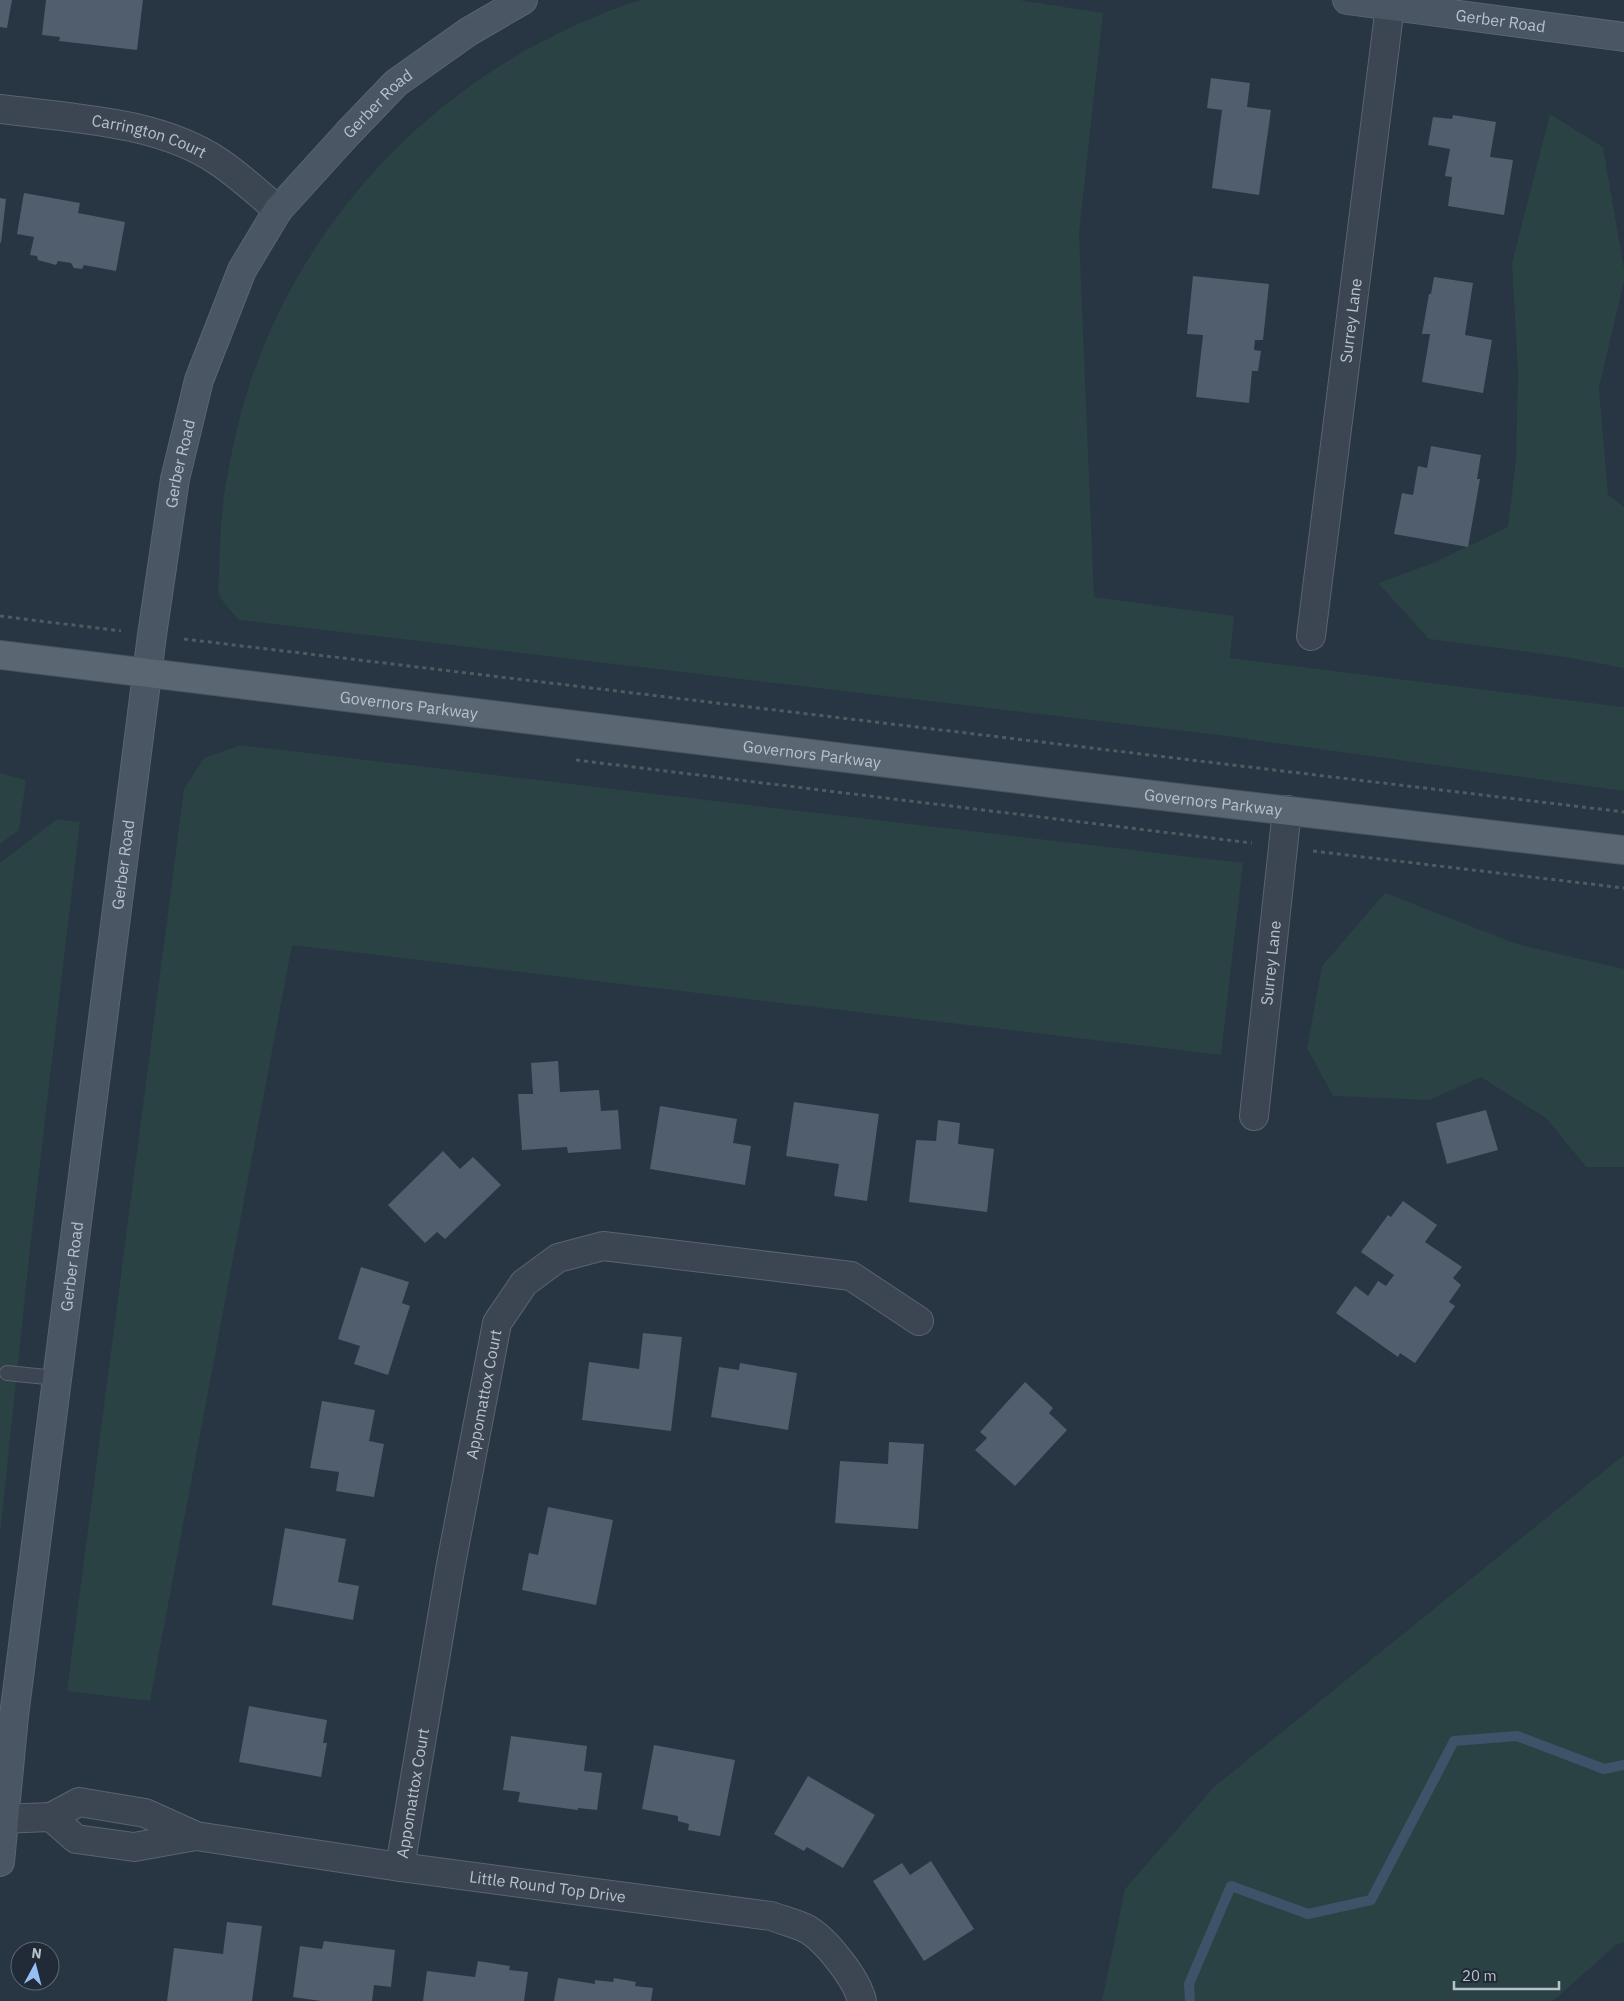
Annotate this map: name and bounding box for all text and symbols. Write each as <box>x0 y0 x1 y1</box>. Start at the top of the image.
street label: Gerber Road <box>1455 5 1547 36</box>
street label: Gerber Road <box>338 65 416 142</box>
street label: Carrington Court <box>90 110 210 162</box>
street label: Surrey Lane <box>1335 277 1366 364</box>
street label: Gerber Road <box>161 417 199 509</box>
street label: Governors Parkway <box>339 686 479 723</box>
street label: Governors Parkway <box>742 736 882 772</box>
street label: Governors Parkway <box>1143 784 1283 820</box>
street label: Gerber Road <box>107 819 138 911</box>
street label: Surrey Lane <box>1256 919 1285 1006</box>
street label: Gerber Road <box>56 1220 87 1312</box>
street label: Appomattox Court <box>461 1328 506 1461</box>
street label: Appomattox Court <box>392 1726 433 1860</box>
street label: Little Round Top Drive <box>468 1866 627 1907</box>
north arrow <box>10 1941 60 1991</box>
text: N <box>30 1944 43 1963</box>
scale bar <box>1454 1958 1559 1990</box>
text: 20 m <box>1462 1966 1497 1985</box>

